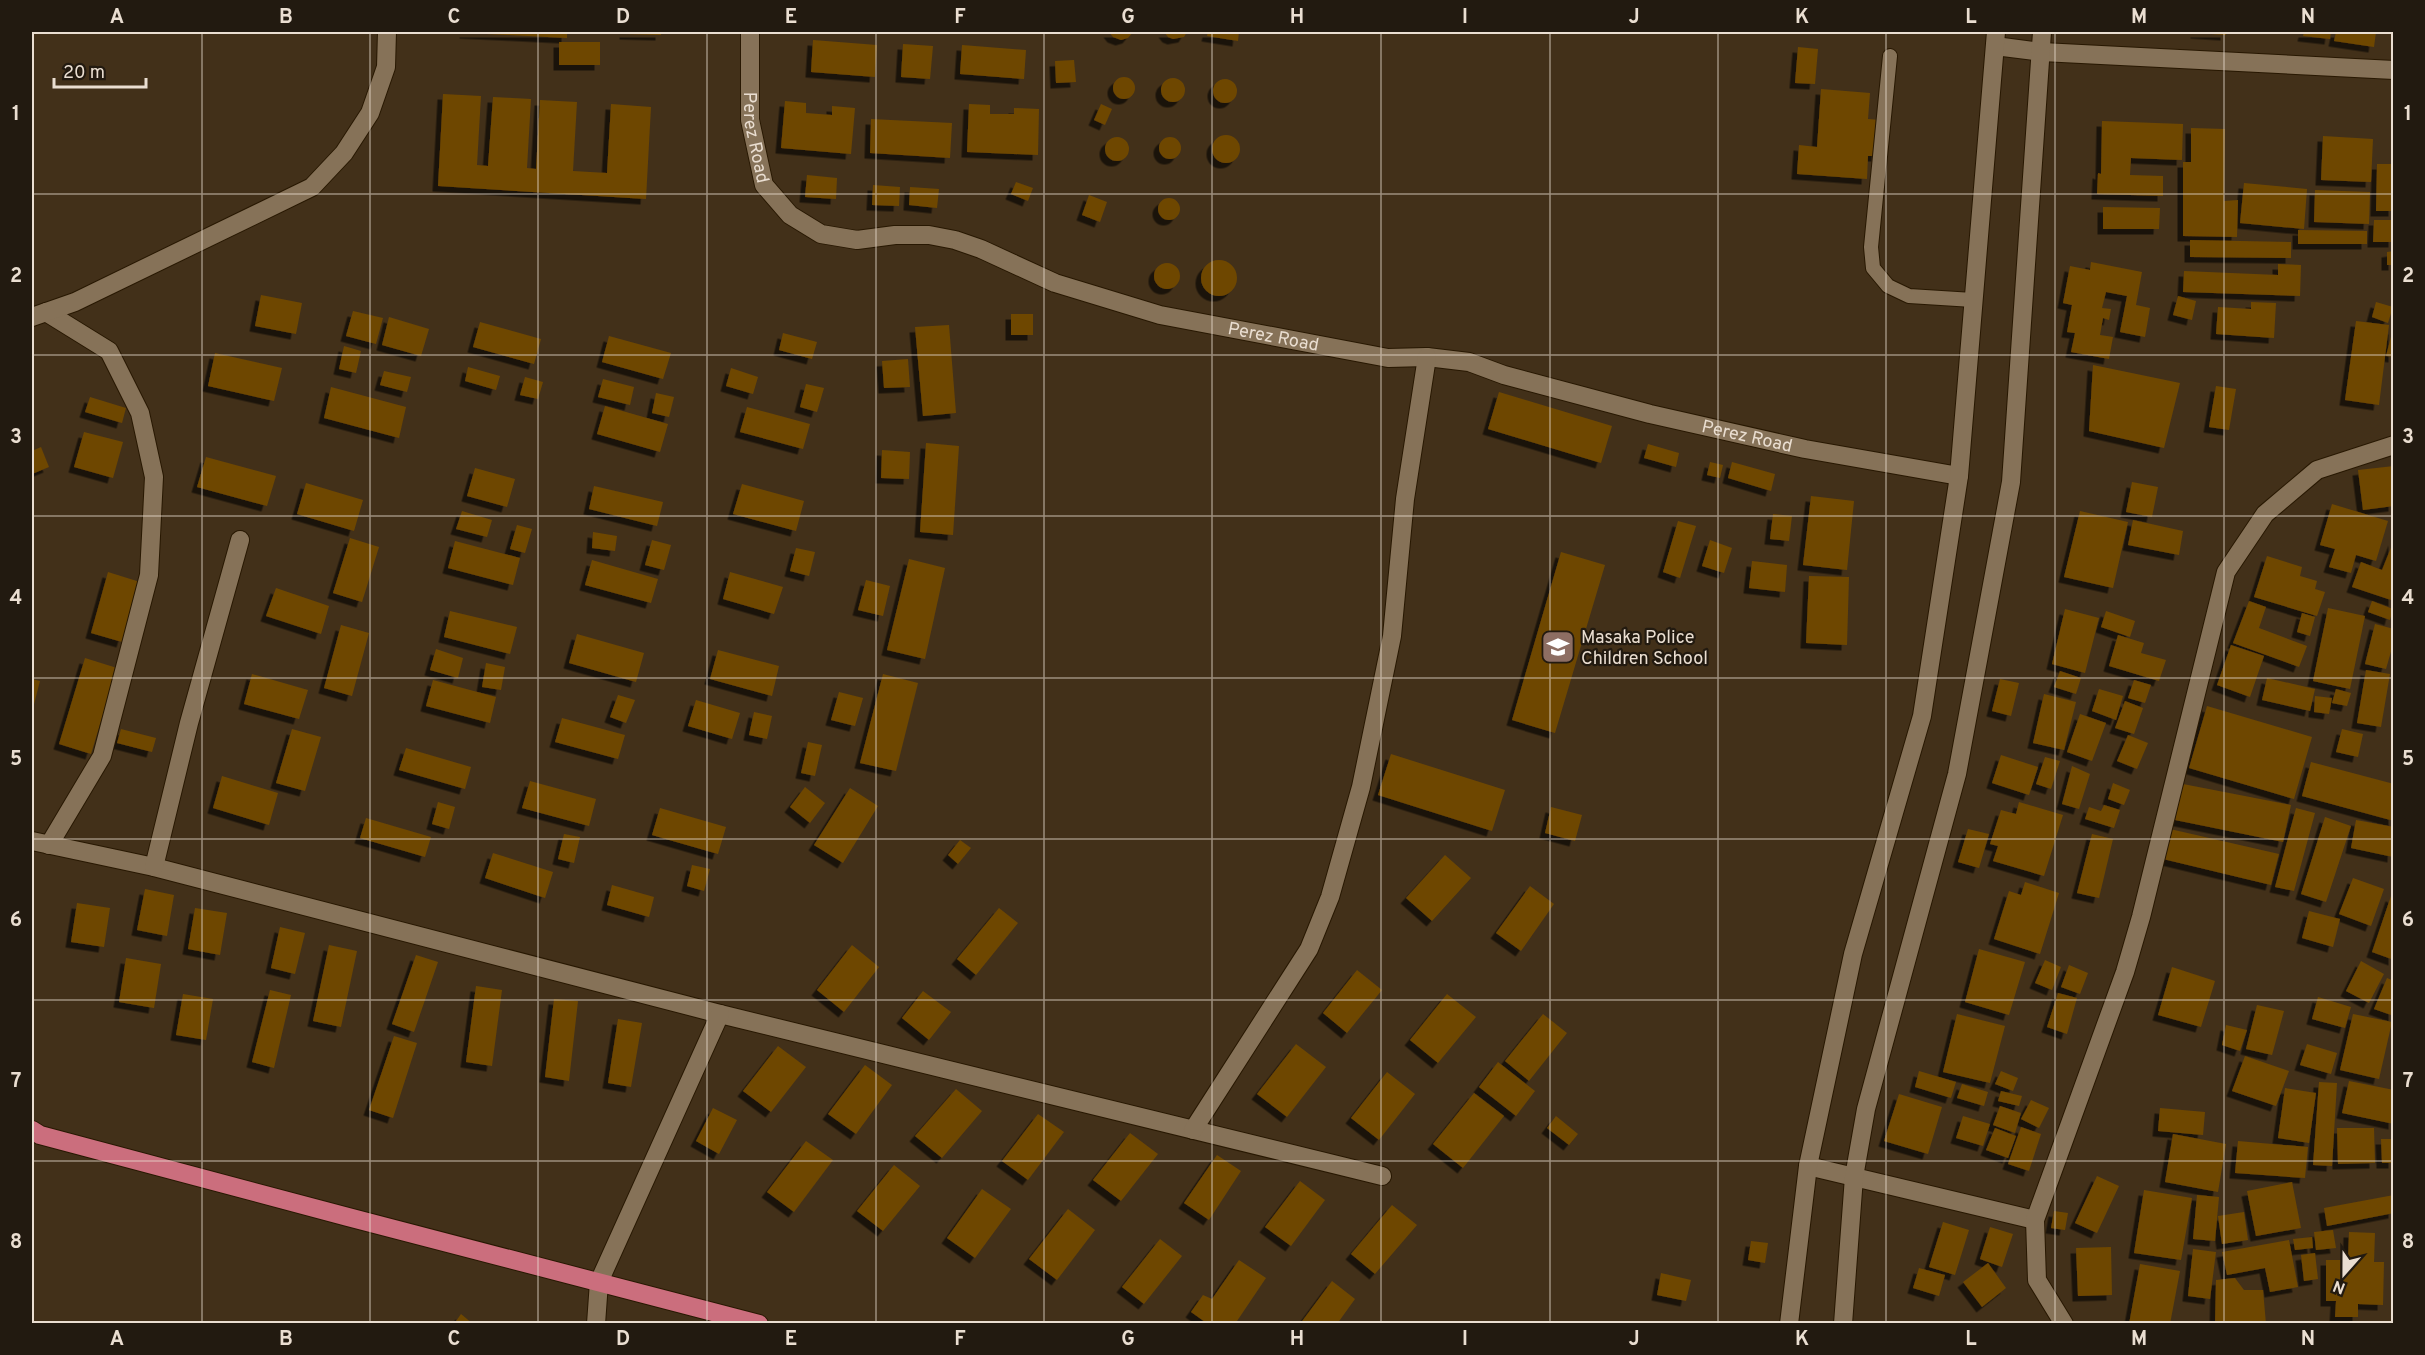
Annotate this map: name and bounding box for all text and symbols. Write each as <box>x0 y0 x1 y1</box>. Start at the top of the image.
text: A <box>110 5 124 31</box>
text: B <box>279 5 293 31</box>
text: C <box>448 5 460 31</box>
text: D <box>616 5 630 31</box>
text: E <box>785 5 797 31</box>
text: F <box>954 5 966 31</box>
text: G <box>1121 5 1135 31</box>
text: H <box>1290 5 1304 31</box>
text: I <box>1462 5 1468 31</box>
text: J <box>1628 5 1640 31</box>
text: K <box>1795 5 1809 31</box>
text: L <box>1965 5 1977 31</box>
text: M <box>2131 5 2147 31</box>
text: N <box>2301 5 2315 31</box>
scale bar <box>54 51 146 89</box>
text: 20 m <box>63 62 105 85</box>
street label: Perez Road <box>737 92 773 185</box>
text: 1 <box>12 102 20 128</box>
text: 1 <box>2404 102 2412 128</box>
text: 2 <box>10 264 22 290</box>
text: 2 <box>2402 264 2414 290</box>
street label: Perez Road <box>1226 318 1321 358</box>
street label: Perez Road <box>1699 416 1794 459</box>
text: 3 <box>10 425 22 451</box>
text: 3 <box>2402 425 2414 451</box>
text: 4 <box>10 586 22 612</box>
text: 4 <box>2402 586 2414 612</box>
place label: Masaka Police Children School <box>1581 627 1708 671</box>
school or university icon: Masaka Police Children School <box>1540 629 1576 665</box>
text: 5 <box>10 747 22 773</box>
text: 5 <box>2402 747 2414 773</box>
text: 6 <box>10 908 22 934</box>
text: 6 <box>2402 908 2414 934</box>
text: 7 <box>11 1069 21 1095</box>
text: 7 <box>2403 1069 2413 1095</box>
text: 8 <box>10 1230 22 1256</box>
text: 8 <box>2402 1230 2414 1256</box>
north arrow <box>2314 1244 2374 1304</box>
text: N <box>2330 1275 2348 1298</box>
text: A <box>110 1327 124 1353</box>
text: B <box>279 1327 293 1353</box>
text: C <box>448 1327 460 1353</box>
text: D <box>616 1327 630 1353</box>
text: E <box>785 1327 797 1353</box>
text: F <box>954 1327 966 1353</box>
text: G <box>1121 1327 1135 1353</box>
text: H <box>1290 1327 1304 1353</box>
text: I <box>1462 1327 1468 1353</box>
text: J <box>1628 1327 1640 1353</box>
text: K <box>1795 1327 1809 1353</box>
text: L <box>1965 1327 1977 1353</box>
text: M <box>2131 1327 2147 1353</box>
text: N <box>2301 1327 2315 1353</box>

